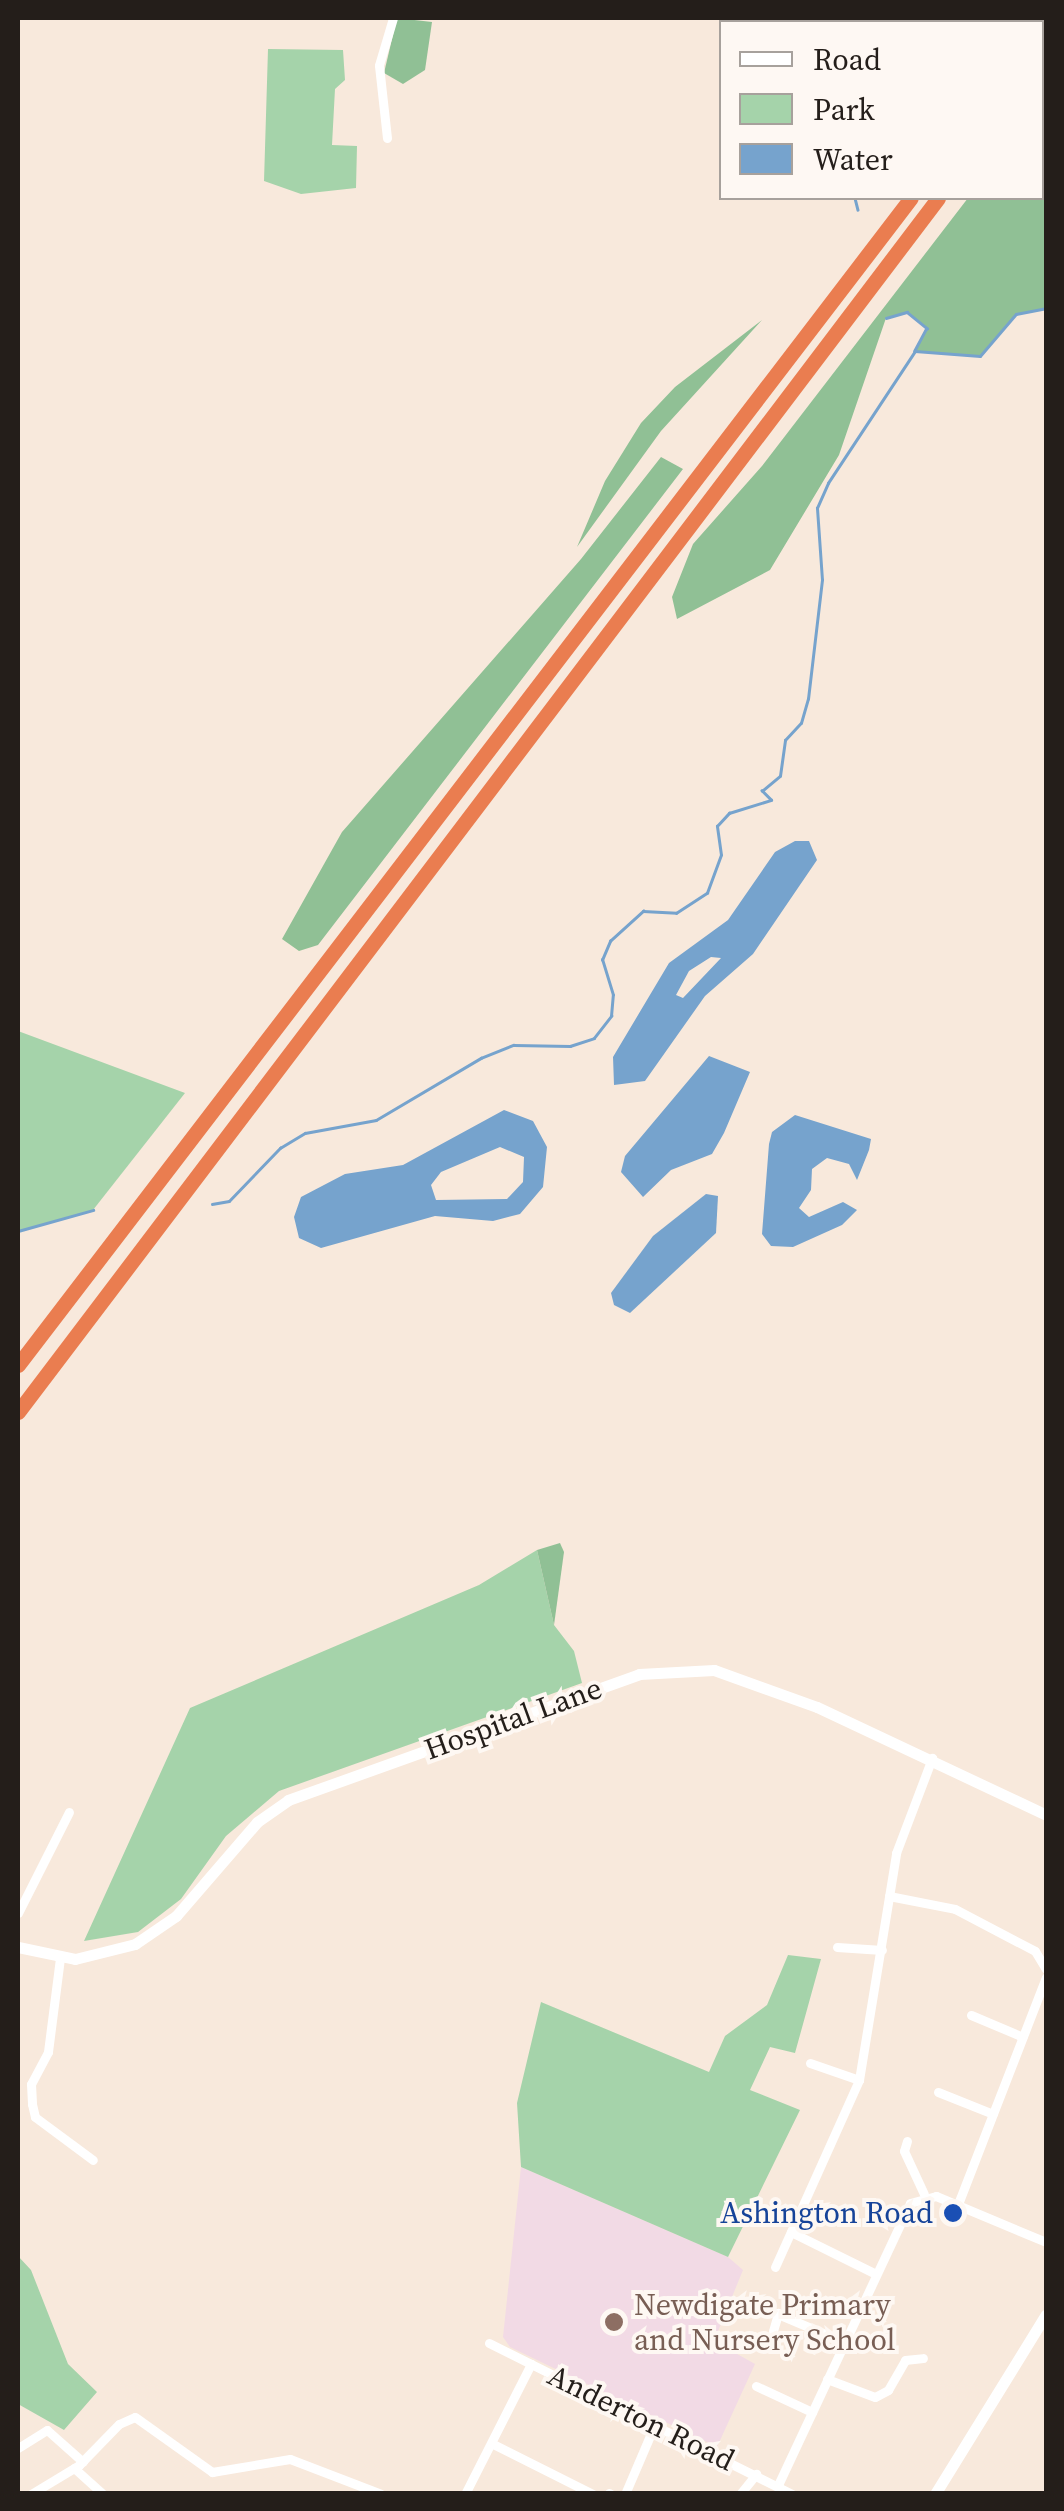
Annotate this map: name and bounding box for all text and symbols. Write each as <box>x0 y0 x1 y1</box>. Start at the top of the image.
legend <box>719 20 1044 200</box>
text: Road <box>813 39 881 80</box>
text: Park <box>813 89 875 130</box>
text: Water <box>813 139 893 180</box>
street label: Hospital Lane <box>419 1670 607 1768</box>
place label: Ashington Road <box>720 2195 933 2231</box>
marker: Ashington Road <box>942 2202 964 2224</box>
place label: Newdigate Primary and Nursery School <box>634 2287 896 2358</box>
marker: Newdigate Primary and Nursery School <box>603 2311 625 2333</box>
street label: Anderton Road <box>542 2357 740 2479</box>

